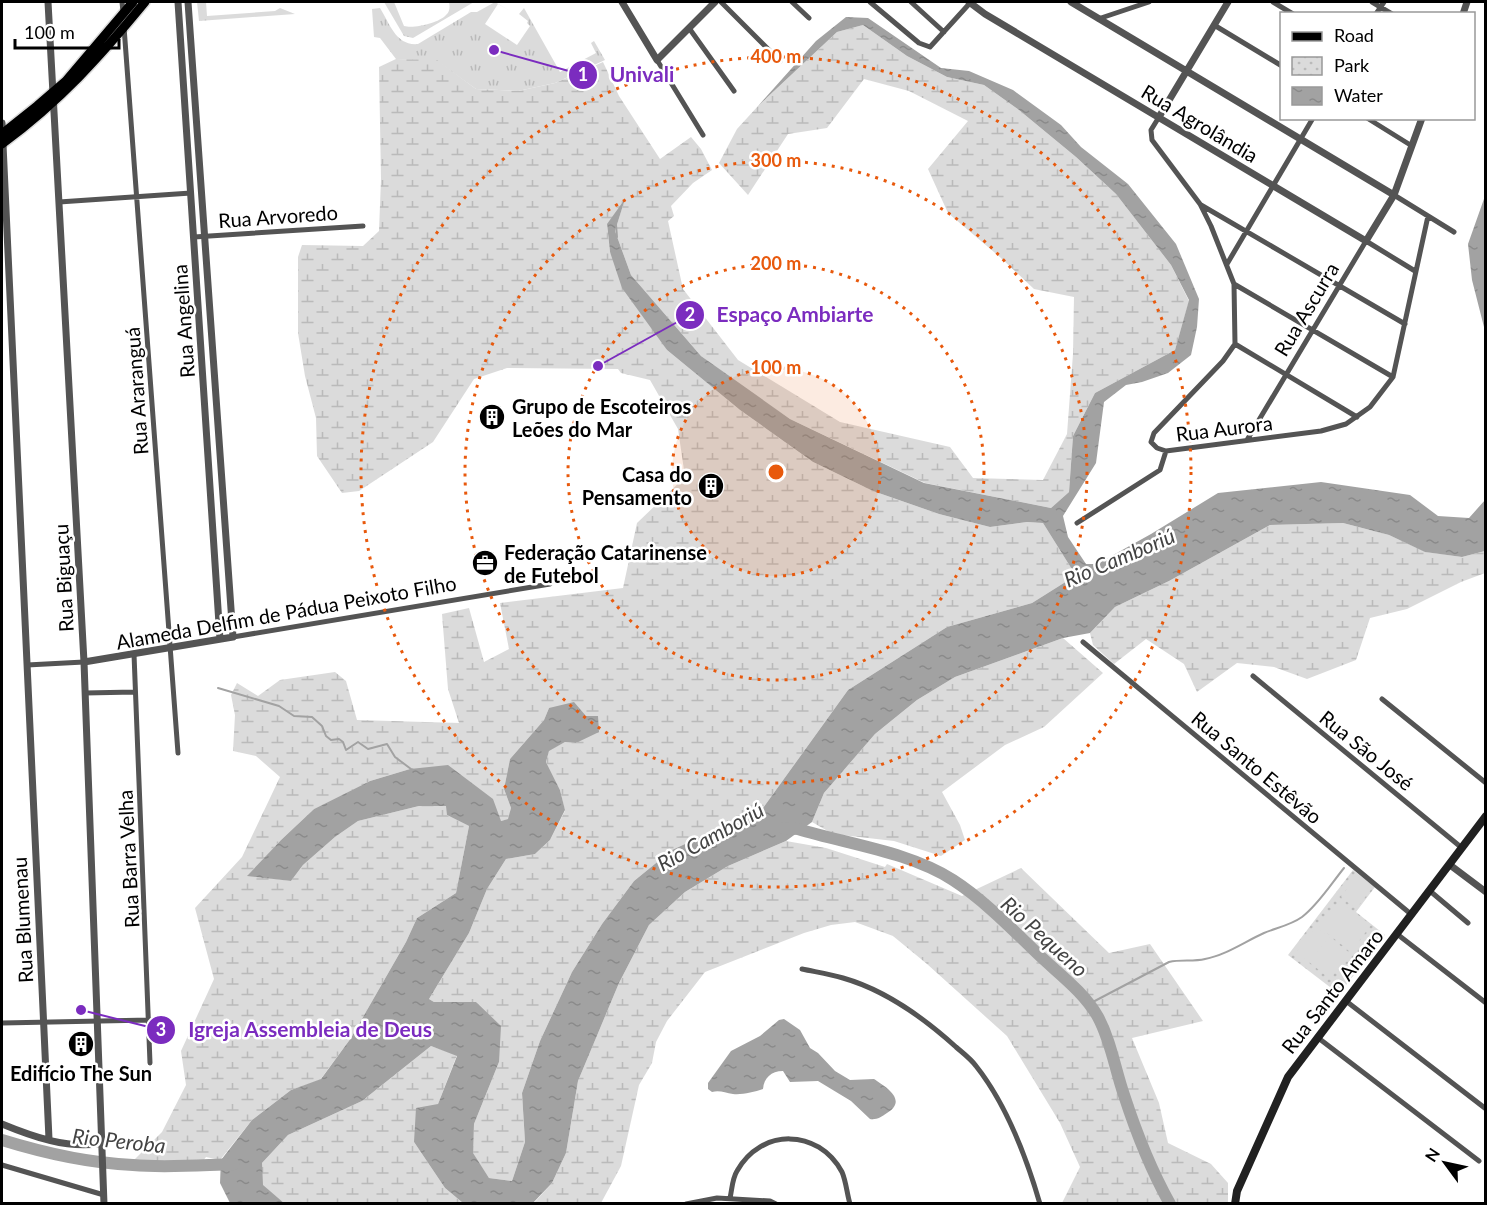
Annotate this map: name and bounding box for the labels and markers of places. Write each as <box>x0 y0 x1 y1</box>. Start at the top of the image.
callout: Univali <box>568 55 687 94</box>
callout: Espaço Ambiarte <box>675 295 886 334</box>
place label: Grupo de Escoteiros Leões do Mar <box>512 394 691 441</box>
building icon: Grupo de Escoteiros Leões do Mar <box>477 402 507 432</box>
place label: Casa do Pensamento <box>582 462 692 509</box>
centre of rings <box>766 462 786 482</box>
building icon: Casa do Pensamento <box>696 471 726 501</box>
place label: Federação Catarinense de Futebol <box>504 540 707 587</box>
office icon: Federação Catarinense de Futebol <box>470 548 500 578</box>
callout: Igreja Assembleia de Deus <box>146 1010 444 1049</box>
building icon: Edifício The Sun <box>66 1029 96 1059</box>
place label: Edifício The Sun <box>10 1061 152 1085</box>

